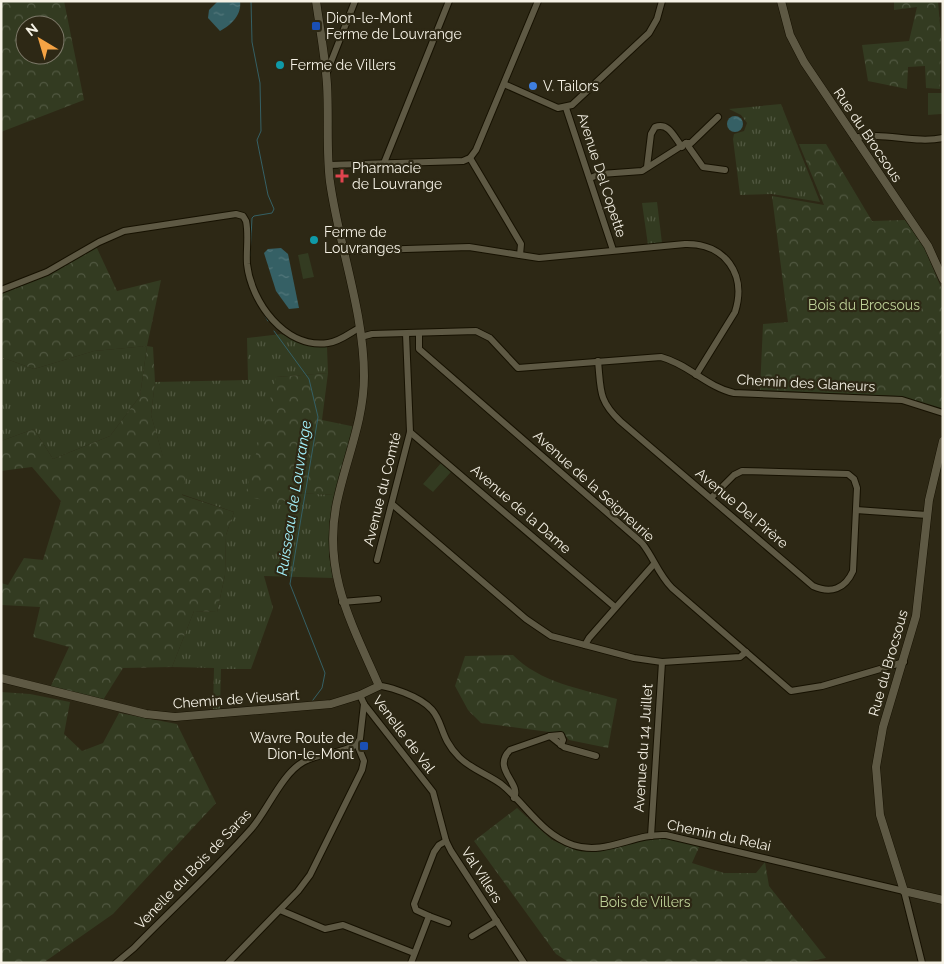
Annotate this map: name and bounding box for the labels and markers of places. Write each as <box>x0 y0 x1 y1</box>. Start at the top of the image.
place label: Dion-le-Mont Ferme de Louvrange <box>326 10 462 42</box>
marker: Dion-le-Mont Ferme de Louvrange <box>310 20 322 32</box>
place label: Ferme de Villers <box>290 57 396 73</box>
marker: Ferme de Villers <box>274 59 286 71</box>
place label: V. Tailors <box>543 78 599 94</box>
marker: V. Tailors <box>527 80 539 92</box>
place label: Pharmacie de Louvrange <box>352 160 442 192</box>
marker: Pharmacie de Louvrange <box>336 170 348 182</box>
place label: Ferme de Louvranges <box>324 224 401 256</box>
marker: Ferme de Louvranges <box>308 234 320 246</box>
place label: Wavre Route de Dion-le-Mont <box>250 730 354 762</box>
marker: Wavre Route de Dion-le-Mont <box>358 740 370 752</box>

